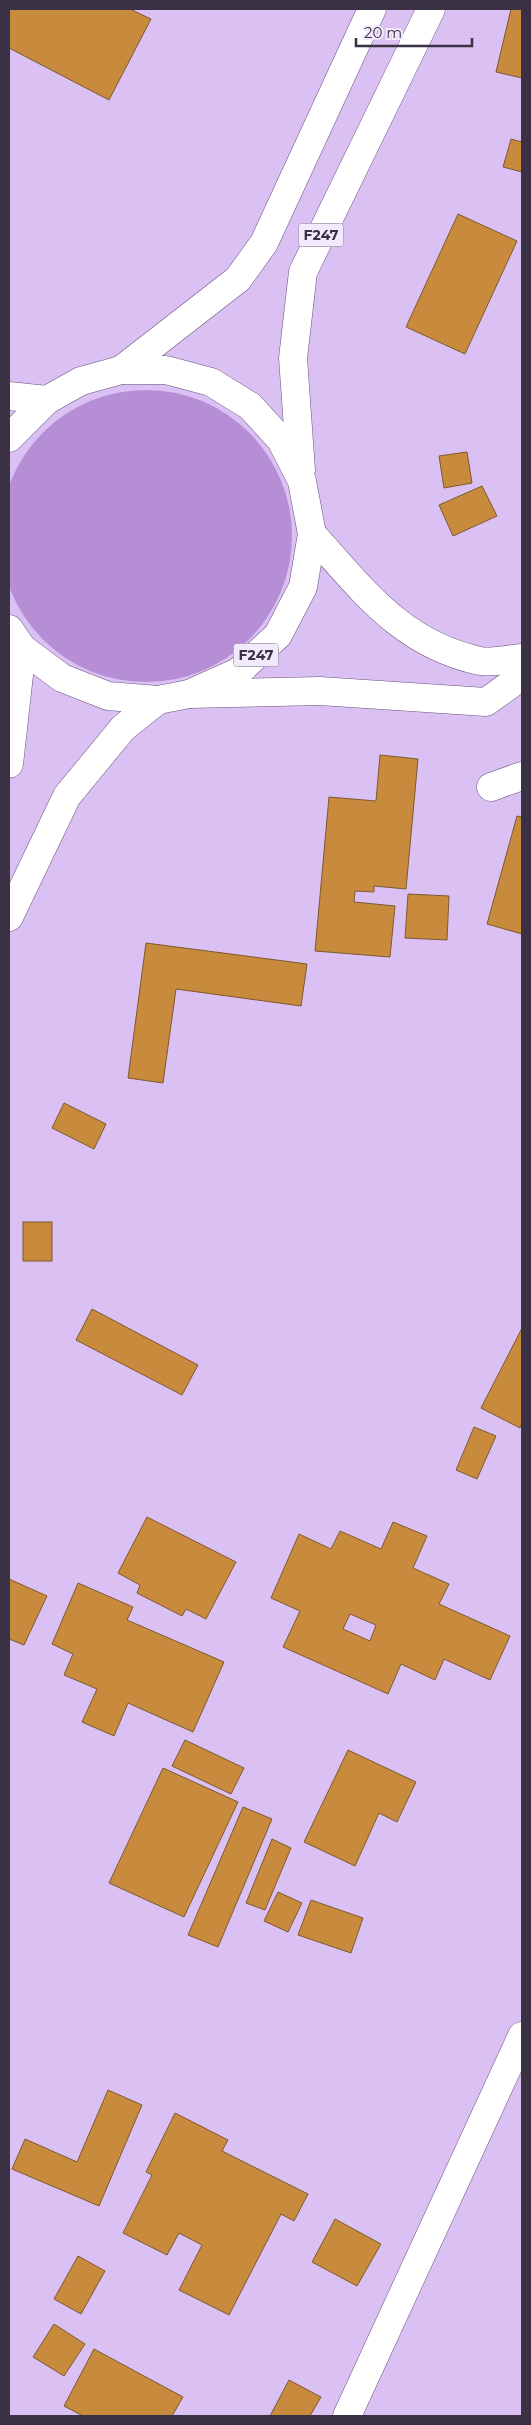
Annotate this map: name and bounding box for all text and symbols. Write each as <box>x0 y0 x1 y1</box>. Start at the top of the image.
scale bar <box>356 15 472 47</box>
text: 20 m <box>364 23 402 42</box>
road number: F247 <box>298 224 344 246</box>
road number: F247 <box>234 644 278 666</box>

